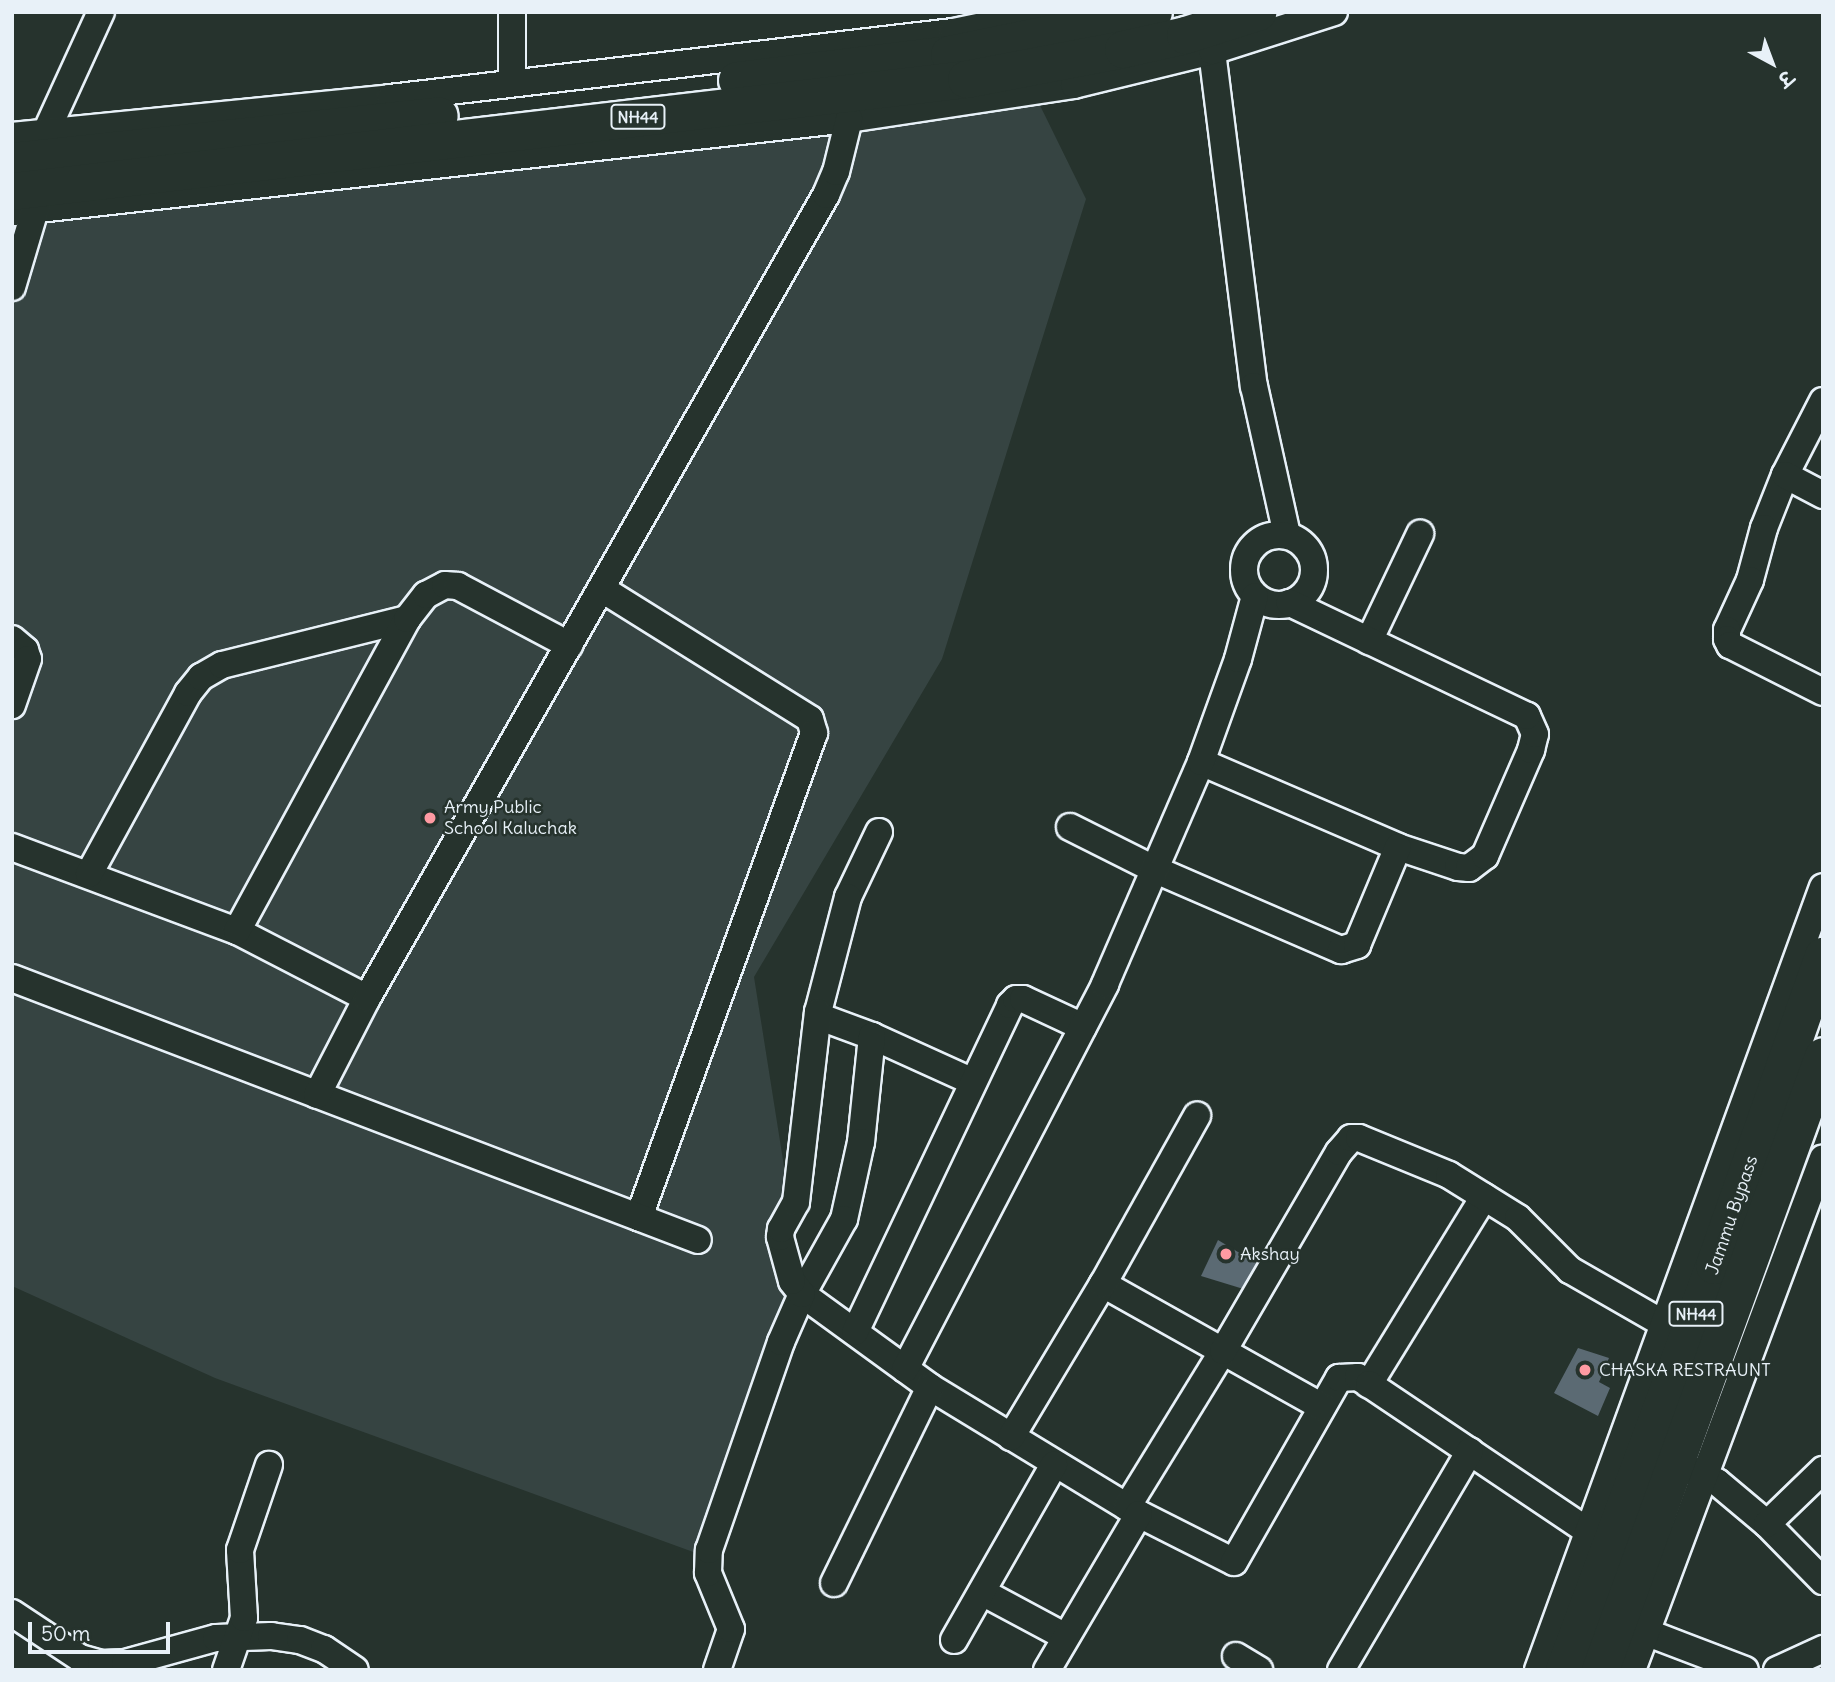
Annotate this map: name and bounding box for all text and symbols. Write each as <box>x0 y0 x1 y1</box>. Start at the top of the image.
north arrow <box>1737 28 1807 98</box>
text: उ <box>1773 66 1798 92</box>
road number: NH44 <box>610 105 666 130</box>
place label: Army Public School Kaluchak <box>444 797 577 840</box>
marker: Army Public School Kaluchak <box>422 810 438 826</box>
street label: Jammu Bypass <box>1702 1153 1762 1277</box>
place label: Akshay <box>1240 1243 1300 1265</box>
marker: Akshay <box>1218 1246 1234 1262</box>
road number: NH44 <box>1668 1302 1724 1326</box>
place label: CHASKA RESTRAUNT <box>1599 1359 1771 1381</box>
marker: CHASKA RESTRAUNT <box>1577 1362 1593 1378</box>
scale bar <box>32 1608 173 1652</box>
text: 50 m <box>41 1620 90 1647</box>

